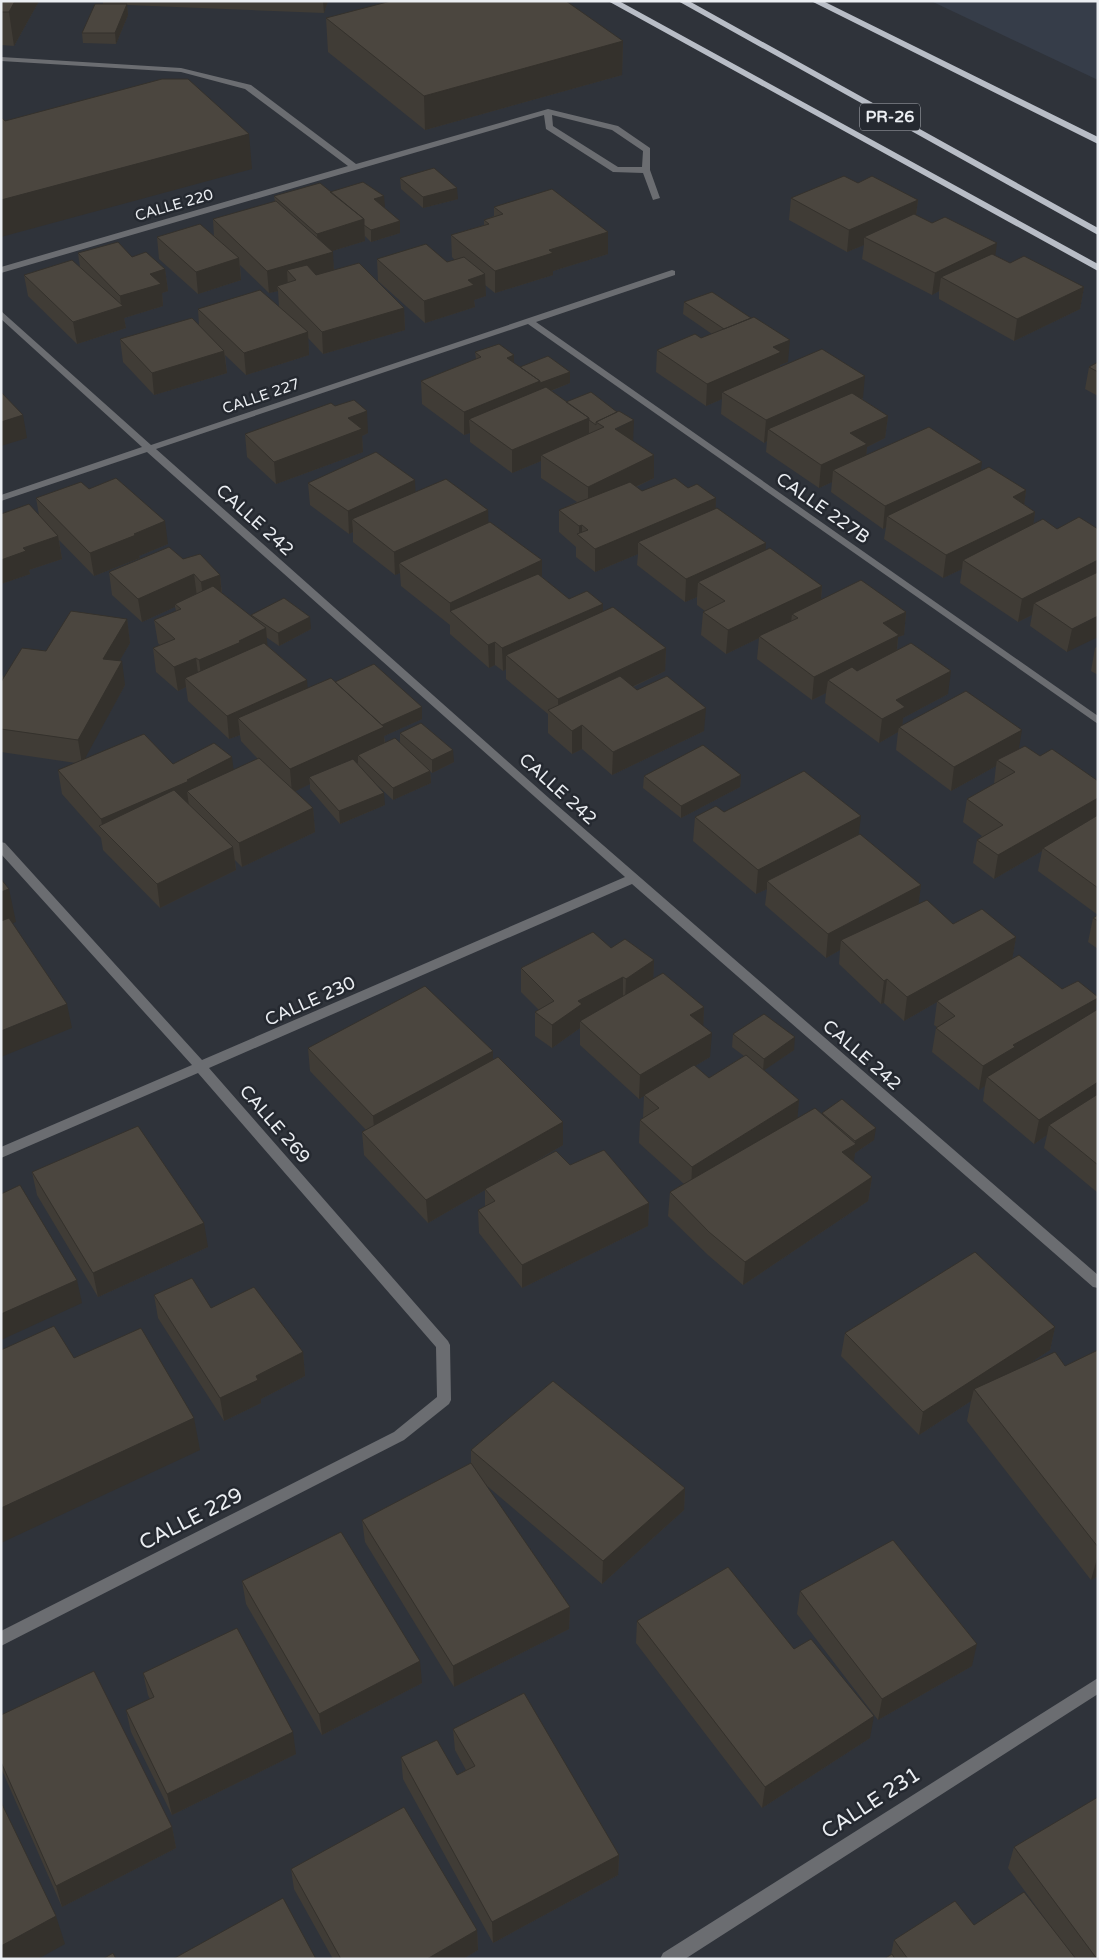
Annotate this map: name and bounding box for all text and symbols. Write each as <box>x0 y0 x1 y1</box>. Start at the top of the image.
road number: PR-26 <box>860 104 920 130</box>
street label: CALLE 220 <box>133 185 215 225</box>
street label: CALLE 227 <box>220 374 302 418</box>
street label: CALLE 227B <box>772 468 874 548</box>
street label: CALLE 242 <box>212 479 298 561</box>
street label: CALLE 242 <box>515 748 601 830</box>
street label: CALLE 230 <box>261 971 359 1031</box>
street label: CALLE 242 <box>818 1015 906 1095</box>
street label: CALLE 269 <box>235 1080 315 1168</box>
street label: CALLE 229 <box>135 1482 247 1556</box>
street label: CALLE 231 <box>817 1762 925 1844</box>

